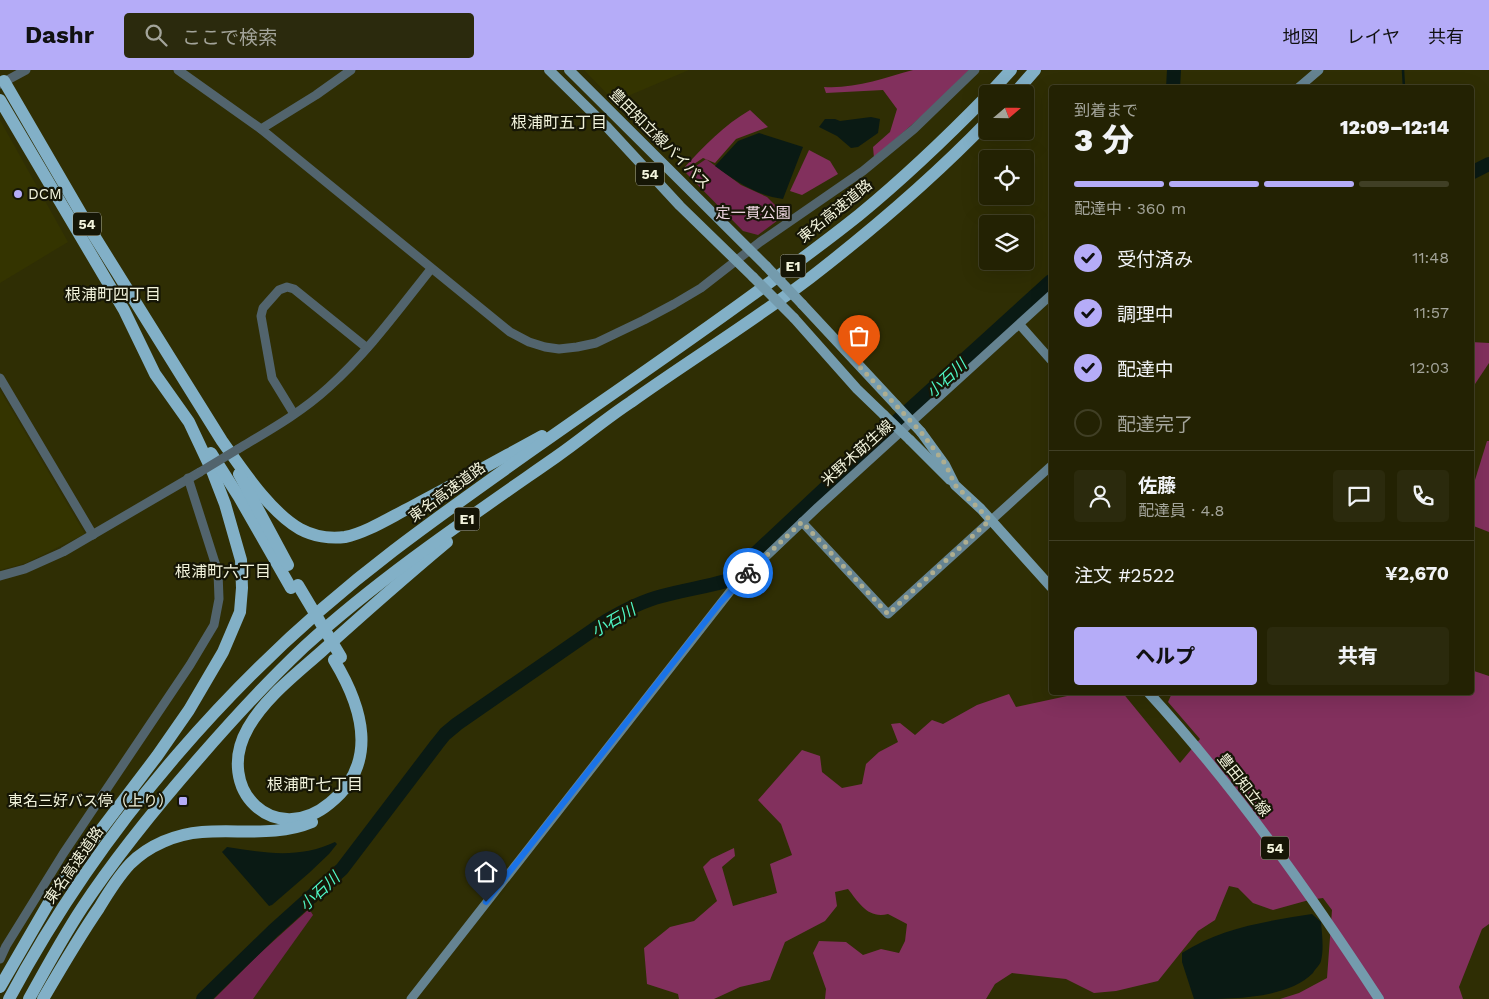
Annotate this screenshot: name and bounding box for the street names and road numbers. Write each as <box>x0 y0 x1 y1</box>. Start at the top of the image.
street label: 豊田知立線バイパス <box>606 85 714 193</box>
road number: 54 <box>636 162 664 186</box>
street label: 東名高速道路 <box>794 176 876 246</box>
road number: 54 <box>73 212 101 236</box>
road number: E1 <box>780 255 806 278</box>
street label: 米野木莇生線 <box>818 416 896 490</box>
street label: 東名高速道路 <box>405 458 489 526</box>
road number: E1 <box>454 508 480 530</box>
street label: 豊田知立線 <box>1214 750 1274 820</box>
street label: 東名高速道路 <box>41 823 107 907</box>
road number: 54 <box>1261 836 1289 860</box>

